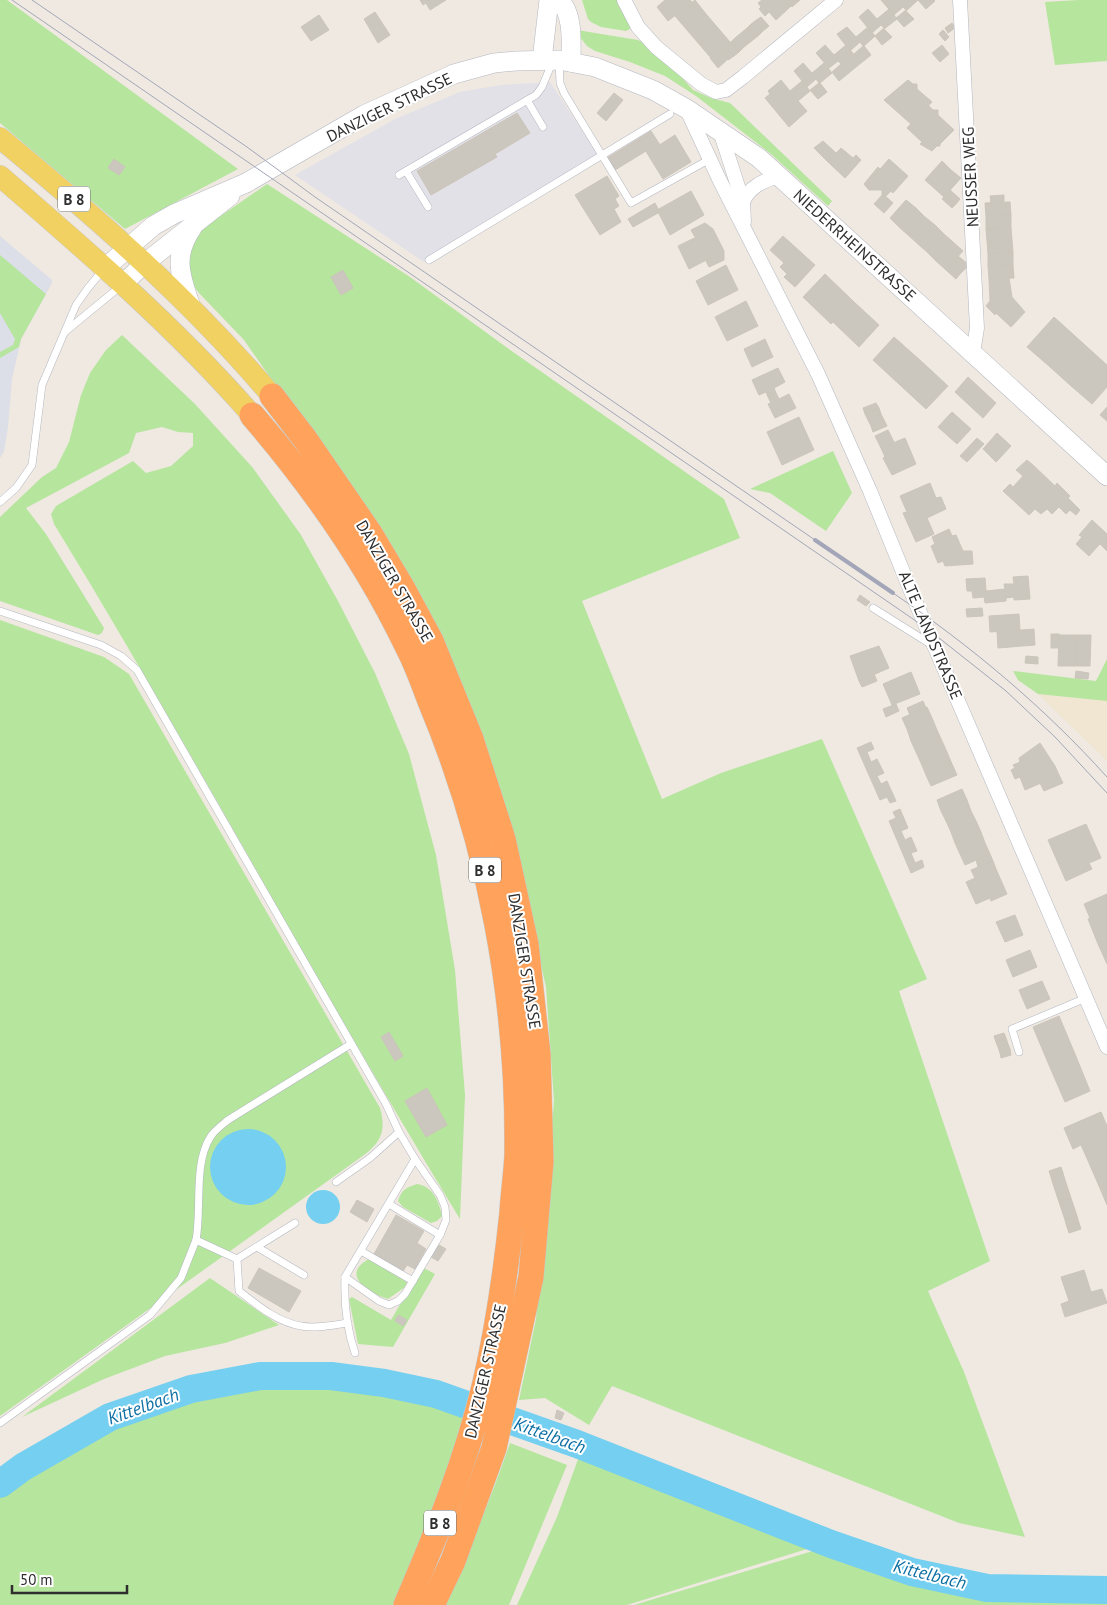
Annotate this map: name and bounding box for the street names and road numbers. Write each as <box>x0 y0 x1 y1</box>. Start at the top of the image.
street label: DANZIGER STRASSE <box>323 68 455 146</box>
street label: NEUSSER WEG <box>957 126 983 228</box>
street label: NIEDERRHEINSTRASSE <box>790 185 920 305</box>
road number: B 8 <box>58 186 90 212</box>
street label: DANZIGER STRASSE <box>352 517 438 645</box>
street label: ALTE LANDSTRASSE <box>895 568 967 702</box>
road number: B 8 <box>469 858 501 882</box>
street label: DANZIGER STRASSE <box>504 892 546 1030</box>
street label: DANZIGER STRASSE <box>460 1302 510 1440</box>
road number: B 8 <box>424 1510 456 1536</box>

